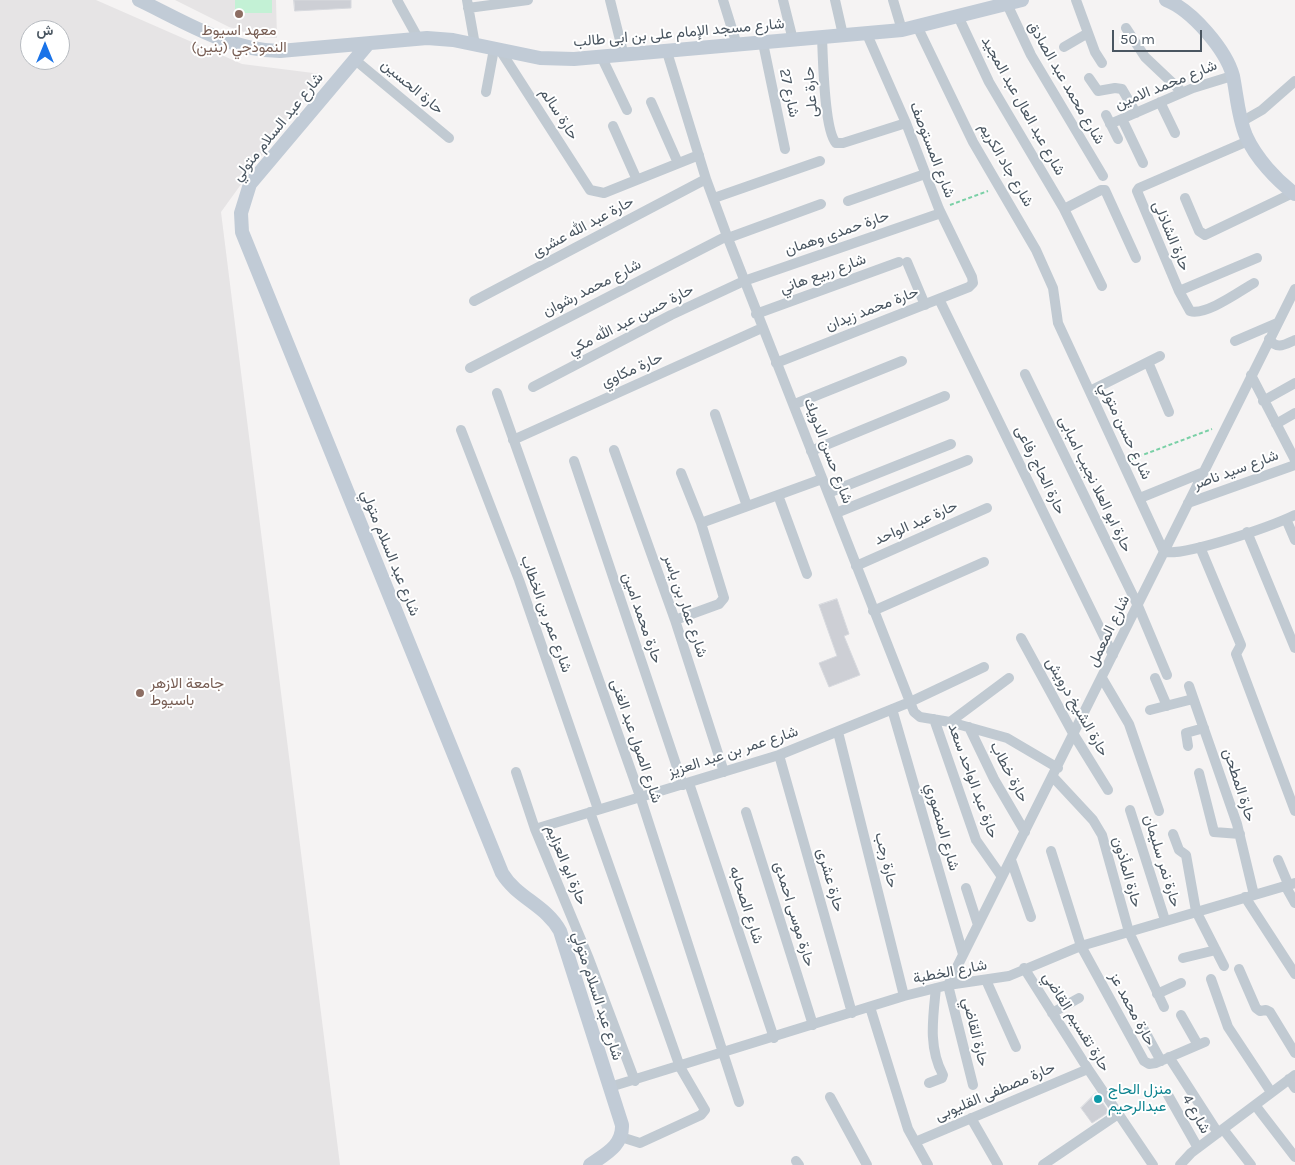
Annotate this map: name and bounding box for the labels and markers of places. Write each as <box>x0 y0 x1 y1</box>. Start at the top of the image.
marker: معهد اسيوط النموذجي (بنين) <box>233 8 245 20</box>
place label: معهد اسيوط النموذجي (بنين) <box>191 22 287 57</box>
place label: جامعة الازهر باسيوط <box>150 675 224 710</box>
marker: جامعة الازهر باسيوط <box>134 687 146 699</box>
place label: منزل الحاج عبدالرحيم <box>1108 1081 1172 1116</box>
marker: منزل الحاج عبدالرحيم <box>1092 1093 1104 1105</box>

